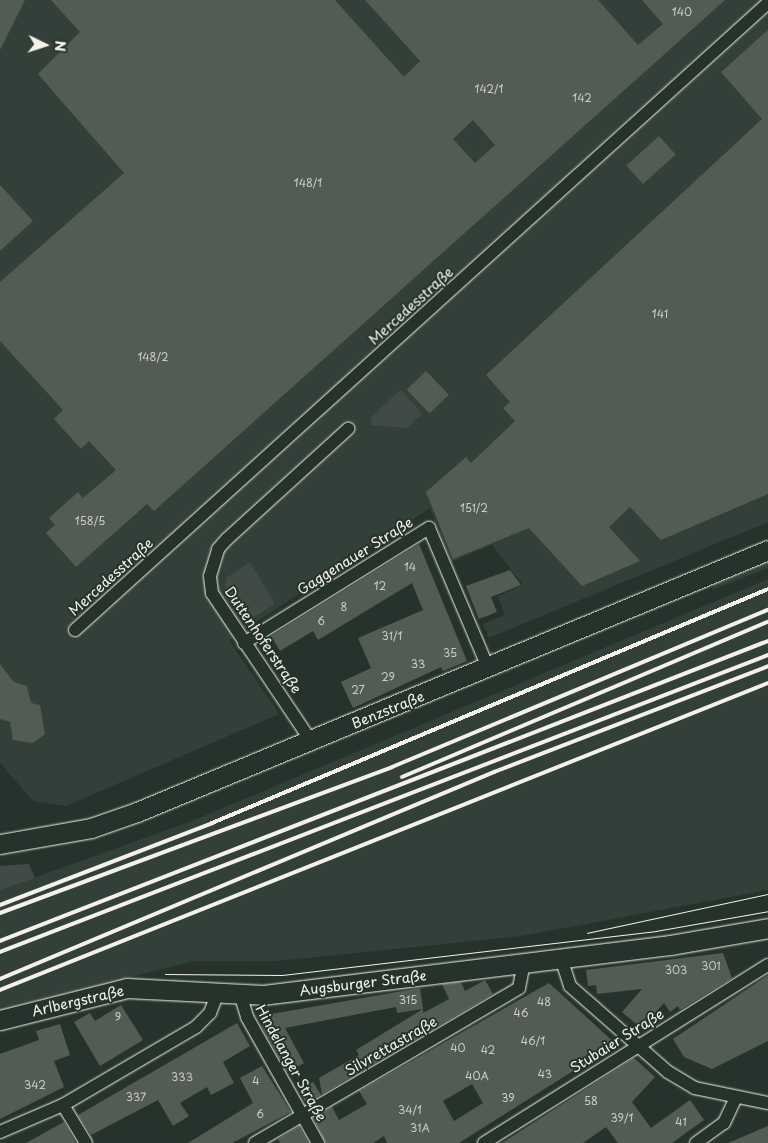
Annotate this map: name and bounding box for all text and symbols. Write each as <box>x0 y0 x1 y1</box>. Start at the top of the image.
house number: 140 <box>672 5 692 19</box>
north arrow <box>20 20 70 70</box>
text: N <box>50 40 71 52</box>
house number: 142/1 <box>475 82 503 96</box>
house number: 142 <box>572 91 592 105</box>
house number: 148/1 <box>294 176 322 190</box>
street label: Mercedesstraße <box>365 264 457 348</box>
house number: 141 <box>652 307 668 321</box>
house number: 148/2 <box>137 350 169 364</box>
house number: 151/2 <box>460 501 488 515</box>
house number: 158/5 <box>75 514 105 528</box>
street label: Gaggenauer Straße <box>294 514 416 598</box>
street label: Mercedesstraße <box>65 535 157 619</box>
house number: 14 <box>404 560 416 574</box>
house number: 12 <box>374 579 386 593</box>
street label: Duttenhoferstraße <box>221 583 305 697</box>
house number: 8 <box>341 600 347 614</box>
house number: 6 <box>317 614 325 628</box>
house number: 31/1 <box>382 629 402 643</box>
house number: 35 <box>443 646 457 660</box>
house number: 33 <box>411 657 425 671</box>
house number: 29 <box>381 670 395 684</box>
house number: 27 <box>351 683 365 697</box>
street label: Benzstraße <box>349 688 427 732</box>
house number: 301 <box>701 959 721 973</box>
house number: 303 <box>665 963 687 977</box>
street label: Augsburger Straße <box>298 967 428 999</box>
street label: Arlbergstraße <box>30 982 126 1020</box>
house number: 315 <box>399 993 417 1007</box>
house number: 48 <box>537 995 551 1009</box>
street label: Hindelanger Straße <box>252 1001 330 1125</box>
street label: Stubaier Straße <box>567 1005 667 1077</box>
house number: 46 <box>514 1006 528 1020</box>
house number: 9 <box>115 1010 121 1024</box>
street label: Silvrettastraße <box>342 1013 440 1079</box>
house number: 46/1 <box>521 1034 545 1048</box>
house number: 40 <box>450 1041 466 1055</box>
house number: 42 <box>481 1043 495 1057</box>
house number: 43 <box>538 1067 552 1081</box>
house number: 40A <box>465 1069 489 1083</box>
house number: 333 <box>171 1070 193 1084</box>
house number: 4 <box>252 1074 260 1088</box>
house number: 342 <box>24 1078 46 1092</box>
house number: 337 <box>126 1090 146 1104</box>
house number: 39 <box>501 1091 515 1105</box>
house number: 58 <box>584 1094 598 1108</box>
house number: 34/1 <box>398 1103 422 1117</box>
house number: 6 <box>256 1107 264 1121</box>
house number: 39/1 <box>611 1111 633 1125</box>
house number: 41 <box>675 1115 687 1129</box>
house number: 31A <box>410 1121 430 1135</box>

